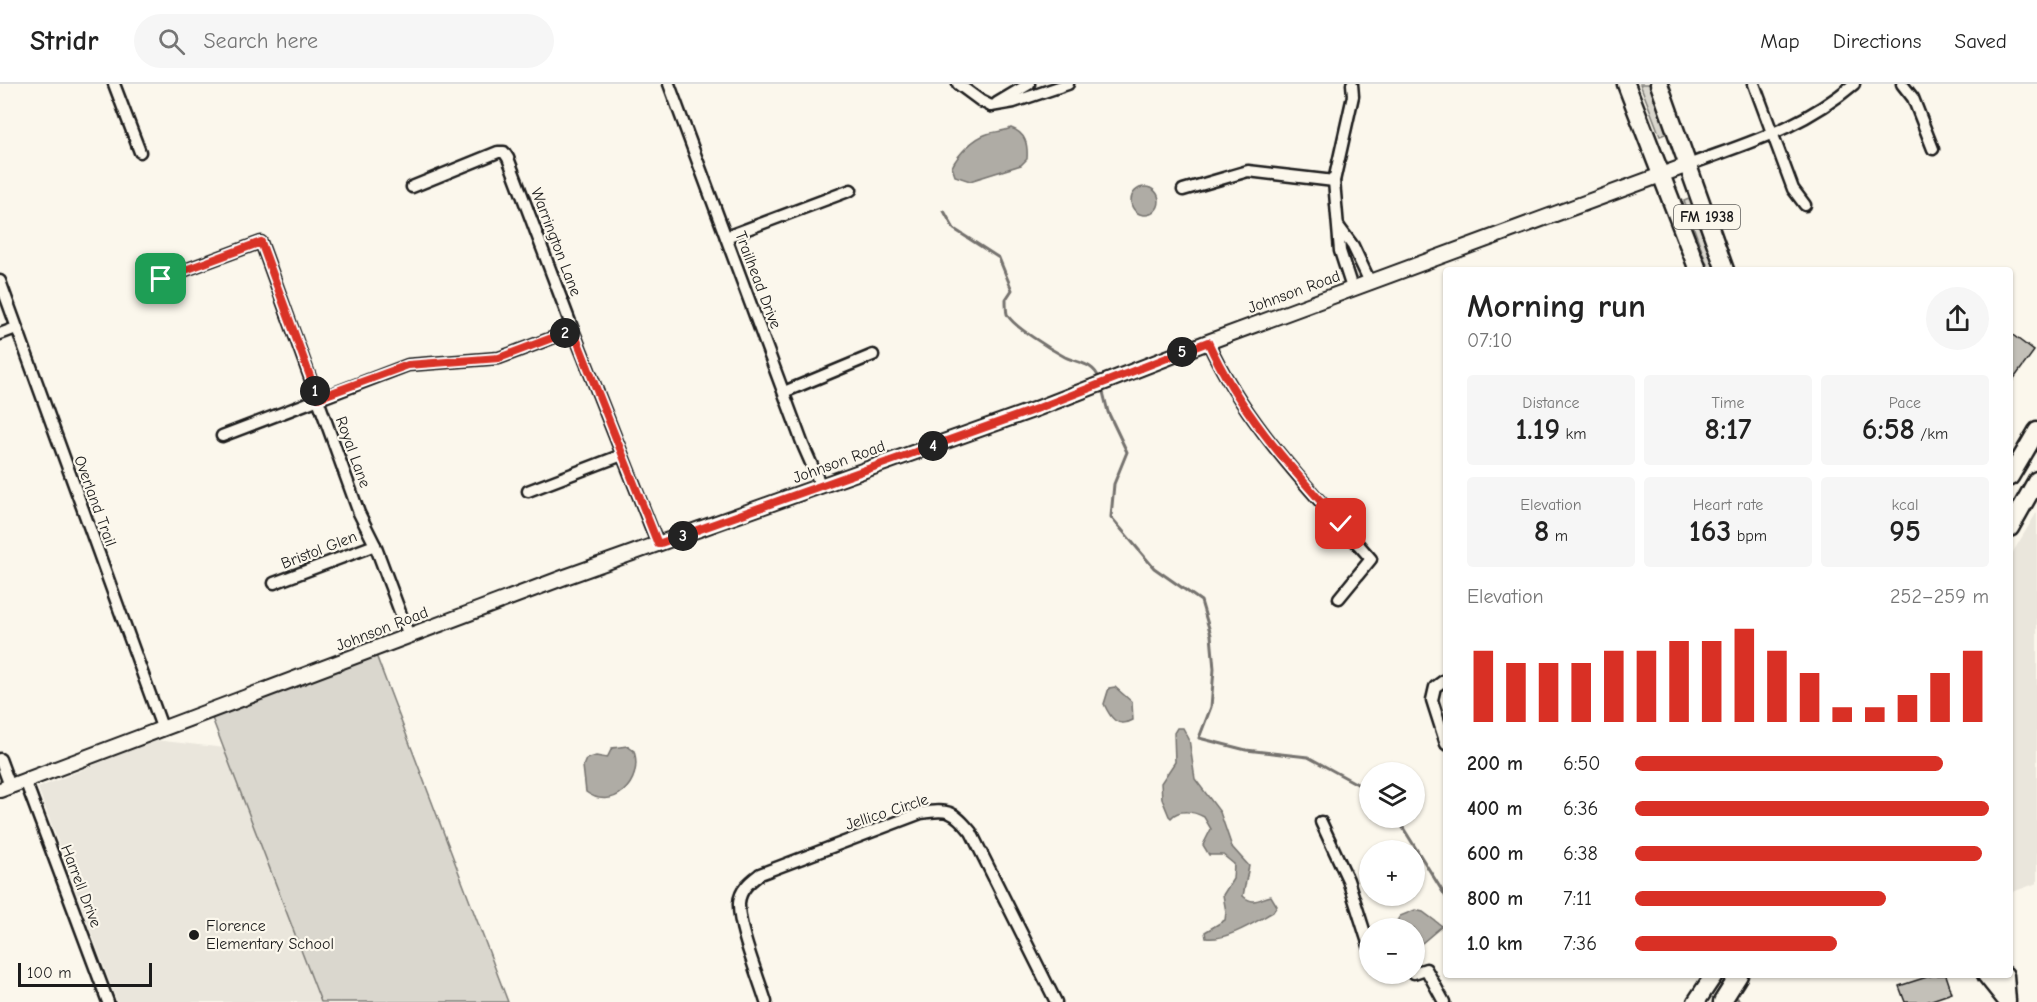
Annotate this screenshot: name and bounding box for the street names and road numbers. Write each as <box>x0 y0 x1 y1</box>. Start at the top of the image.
street label: Warrington Lane <box>527 185 585 299</box>
road number: FM 1938 <box>1674 205 1740 229</box>
street label: Trailhead Drive <box>731 229 785 331</box>
street label: Johnson Road <box>1245 267 1343 317</box>
street label: Royal Lane <box>332 414 374 490</box>
street label: Johnson Road <box>790 437 888 487</box>
street label: Overland Trail <box>70 453 120 549</box>
street label: Bristol Glen <box>279 527 359 573</box>
street label: Johnson Road <box>333 603 431 655</box>
street label: Jellico Circle <box>843 790 931 834</box>
street label: Harrell Drive <box>57 842 105 930</box>

